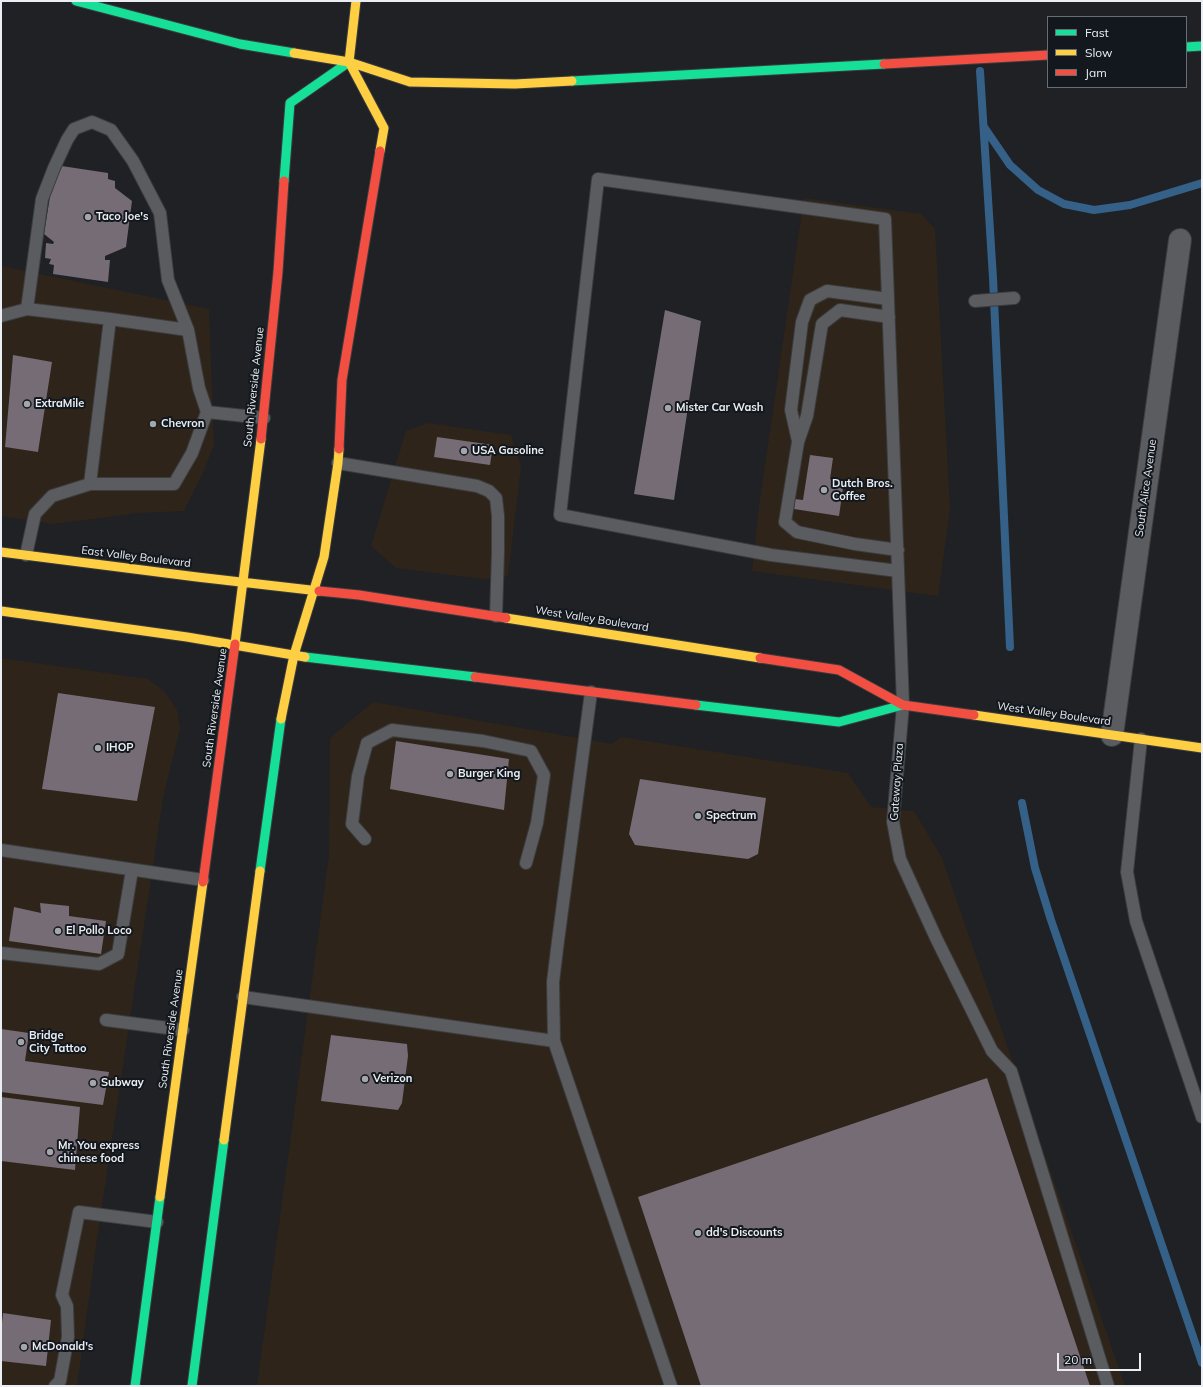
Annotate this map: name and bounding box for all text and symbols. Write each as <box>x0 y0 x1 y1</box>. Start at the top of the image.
legend <box>1047 16 1187 88</box>
text: Fast <box>1085 25 1109 40</box>
text: Slow <box>1085 45 1113 60</box>
text: Jam <box>1085 65 1107 80</box>
place label: Taco Joe's <box>96 210 148 224</box>
marker: Taco Joe's <box>83 212 93 222</box>
street label: South Riverside Avenue <box>241 326 267 448</box>
place label: ExtraMile <box>35 397 84 411</box>
marker: ExtraMile <box>22 399 32 409</box>
place label: Mister Car Wash <box>676 401 764 415</box>
marker: Mister Car Wash <box>663 403 673 413</box>
place label: Chevron <box>161 417 204 431</box>
marker: Chevron <box>148 419 158 429</box>
street label: South Alice Avenue <box>1133 438 1159 538</box>
place label: USA Gasoline <box>472 444 544 458</box>
marker: USA Gasoline <box>459 446 469 456</box>
place label: Dutch Bros. Coffee <box>832 477 893 503</box>
marker: Dutch Bros. Coffee <box>819 485 829 495</box>
street label: East Valley Boulevard <box>81 544 191 570</box>
street label: West Valley Boulevard <box>534 604 650 634</box>
street label: South Riverside Avenue <box>200 647 230 769</box>
street label: West Valley Boulevard <box>996 699 1112 729</box>
place label: IHOP <box>106 741 134 755</box>
marker: IHOP <box>93 743 103 753</box>
street label: Gateway Plaza <box>888 743 906 821</box>
place label: Burger King <box>458 767 520 781</box>
marker: Burger King <box>445 769 455 779</box>
place label: Spectrum <box>706 809 756 823</box>
marker: Spectrum <box>693 811 703 821</box>
place label: El Pollo Loco <box>66 924 132 938</box>
marker: El Pollo Loco <box>53 926 63 936</box>
street label: South Riverside Avenue <box>156 968 186 1090</box>
place label: Bridge City Tattoo <box>29 1029 86 1055</box>
marker: Bridge City Tattoo <box>16 1037 26 1047</box>
place label: Verizon <box>373 1072 412 1086</box>
marker: Verizon <box>360 1074 370 1084</box>
place label: Subway <box>101 1076 144 1090</box>
marker: Subway <box>88 1078 98 1088</box>
place label: Mr. You express chinese food <box>58 1139 140 1165</box>
marker: Mr. You express chinese food <box>45 1147 55 1157</box>
place label: dd's Discounts <box>706 1226 782 1240</box>
marker: dd's Discounts <box>693 1228 703 1238</box>
place label: McDonald's <box>32 1340 93 1354</box>
marker: McDonald's <box>19 1342 29 1352</box>
scale bar <box>1059 1345 1143 1371</box>
text: 20 m <box>1064 1352 1092 1367</box>

